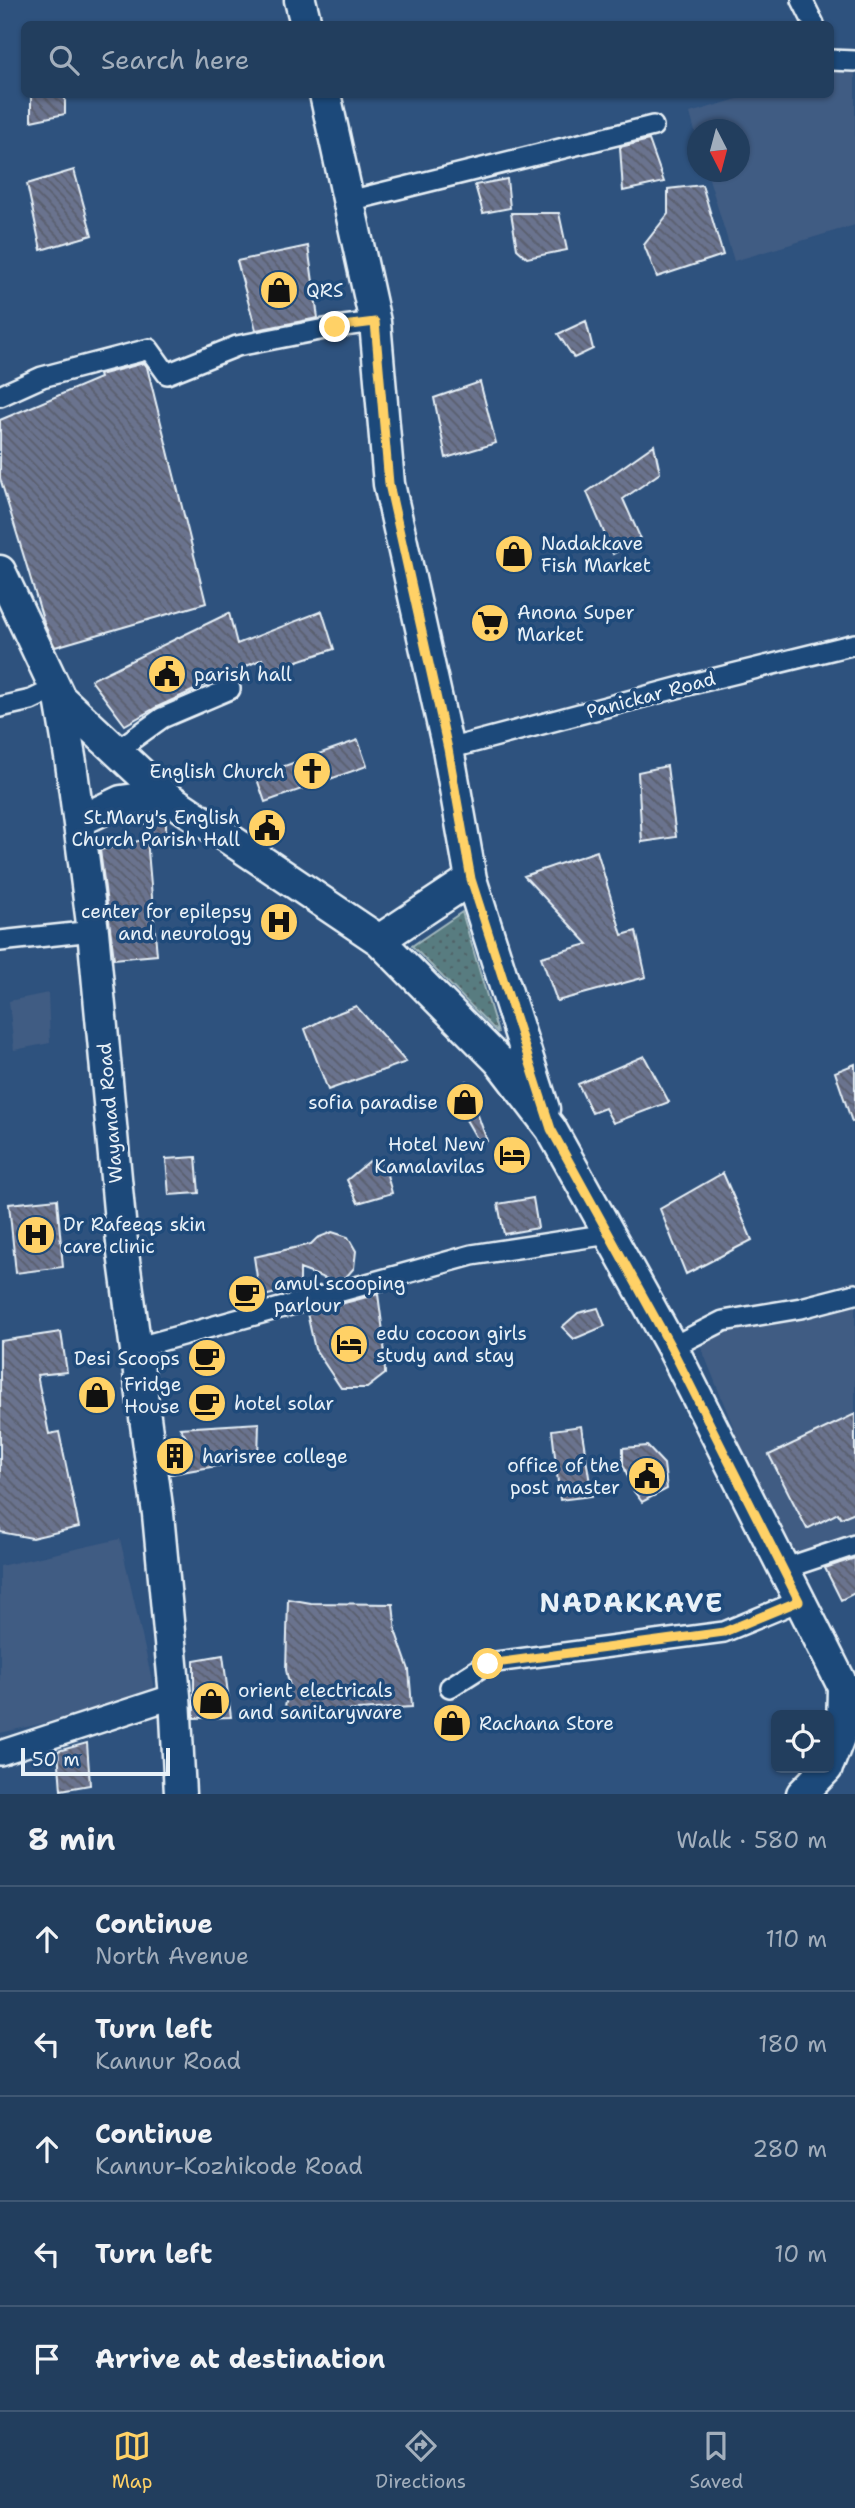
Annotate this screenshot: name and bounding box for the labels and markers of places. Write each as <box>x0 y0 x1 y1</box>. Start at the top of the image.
shop icon: QRS <box>258 269 300 311</box>
place label: QRS <box>306 278 343 303</box>
place label: Nadakkave Fish Market <box>541 531 651 578</box>
shop icon: Nadakkave Fish Market <box>493 533 535 575</box>
place label: Anona Super Market <box>517 600 635 647</box>
supermarket icon: Anona Super Market <box>469 602 511 644</box>
public building icon: parish hall <box>146 653 188 695</box>
place label: parish hall <box>194 662 292 687</box>
church icon: English Church <box>291 750 333 792</box>
place label: English Church <box>150 759 285 784</box>
place label: St.Mary's English Church Parish Hall <box>71 805 240 852</box>
public building icon: St.Mary's English Church Parish Hall <box>246 807 288 849</box>
place label: center for epilepsy and neurology <box>81 899 252 946</box>
hospital icon: center for epilepsy and neurology <box>258 901 300 943</box>
shop icon: sofia paradise <box>444 1081 486 1123</box>
place label: sofia paradise <box>308 1090 438 1115</box>
place label: Hotel New Kamalavilas <box>374 1132 485 1179</box>
hotel icon: Hotel New Kamalavilas <box>491 1134 533 1176</box>
place label: Dr Rafeeqs skin care clinic <box>63 1212 206 1259</box>
hospital icon: Dr Rafeeqs skin care clinic <box>15 1214 57 1256</box>
place label: amul scooping parlour <box>274 1271 405 1318</box>
cafe icon: amul scooping parlour <box>226 1273 268 1315</box>
place label: edu cocoon girls study and stay <box>376 1321 527 1368</box>
hotel icon: edu cocoon girls study and stay <box>328 1323 370 1365</box>
cafe icon: Desi Scoops <box>186 1337 228 1379</box>
place label: Desi Scoops <box>74 1346 180 1371</box>
place label: Fridge House <box>124 1372 181 1419</box>
shop icon: Fridge House <box>76 1374 118 1416</box>
cafe icon: hotel solar <box>186 1382 228 1424</box>
place label: hotel solar <box>234 1391 334 1416</box>
building icon: harisree college <box>154 1435 196 1477</box>
place label: harisree college <box>202 1444 348 1469</box>
place label: office of the post master <box>507 1453 620 1500</box>
public building icon: office of the post master <box>626 1455 668 1497</box>
place label: orient electricals and sanitaryware <box>238 1678 403 1725</box>
shop icon: orient electricals and sanitaryware <box>190 1680 232 1722</box>
shop icon: Rachana Store <box>431 1702 473 1744</box>
place label: Rachana Store <box>479 1711 614 1736</box>

